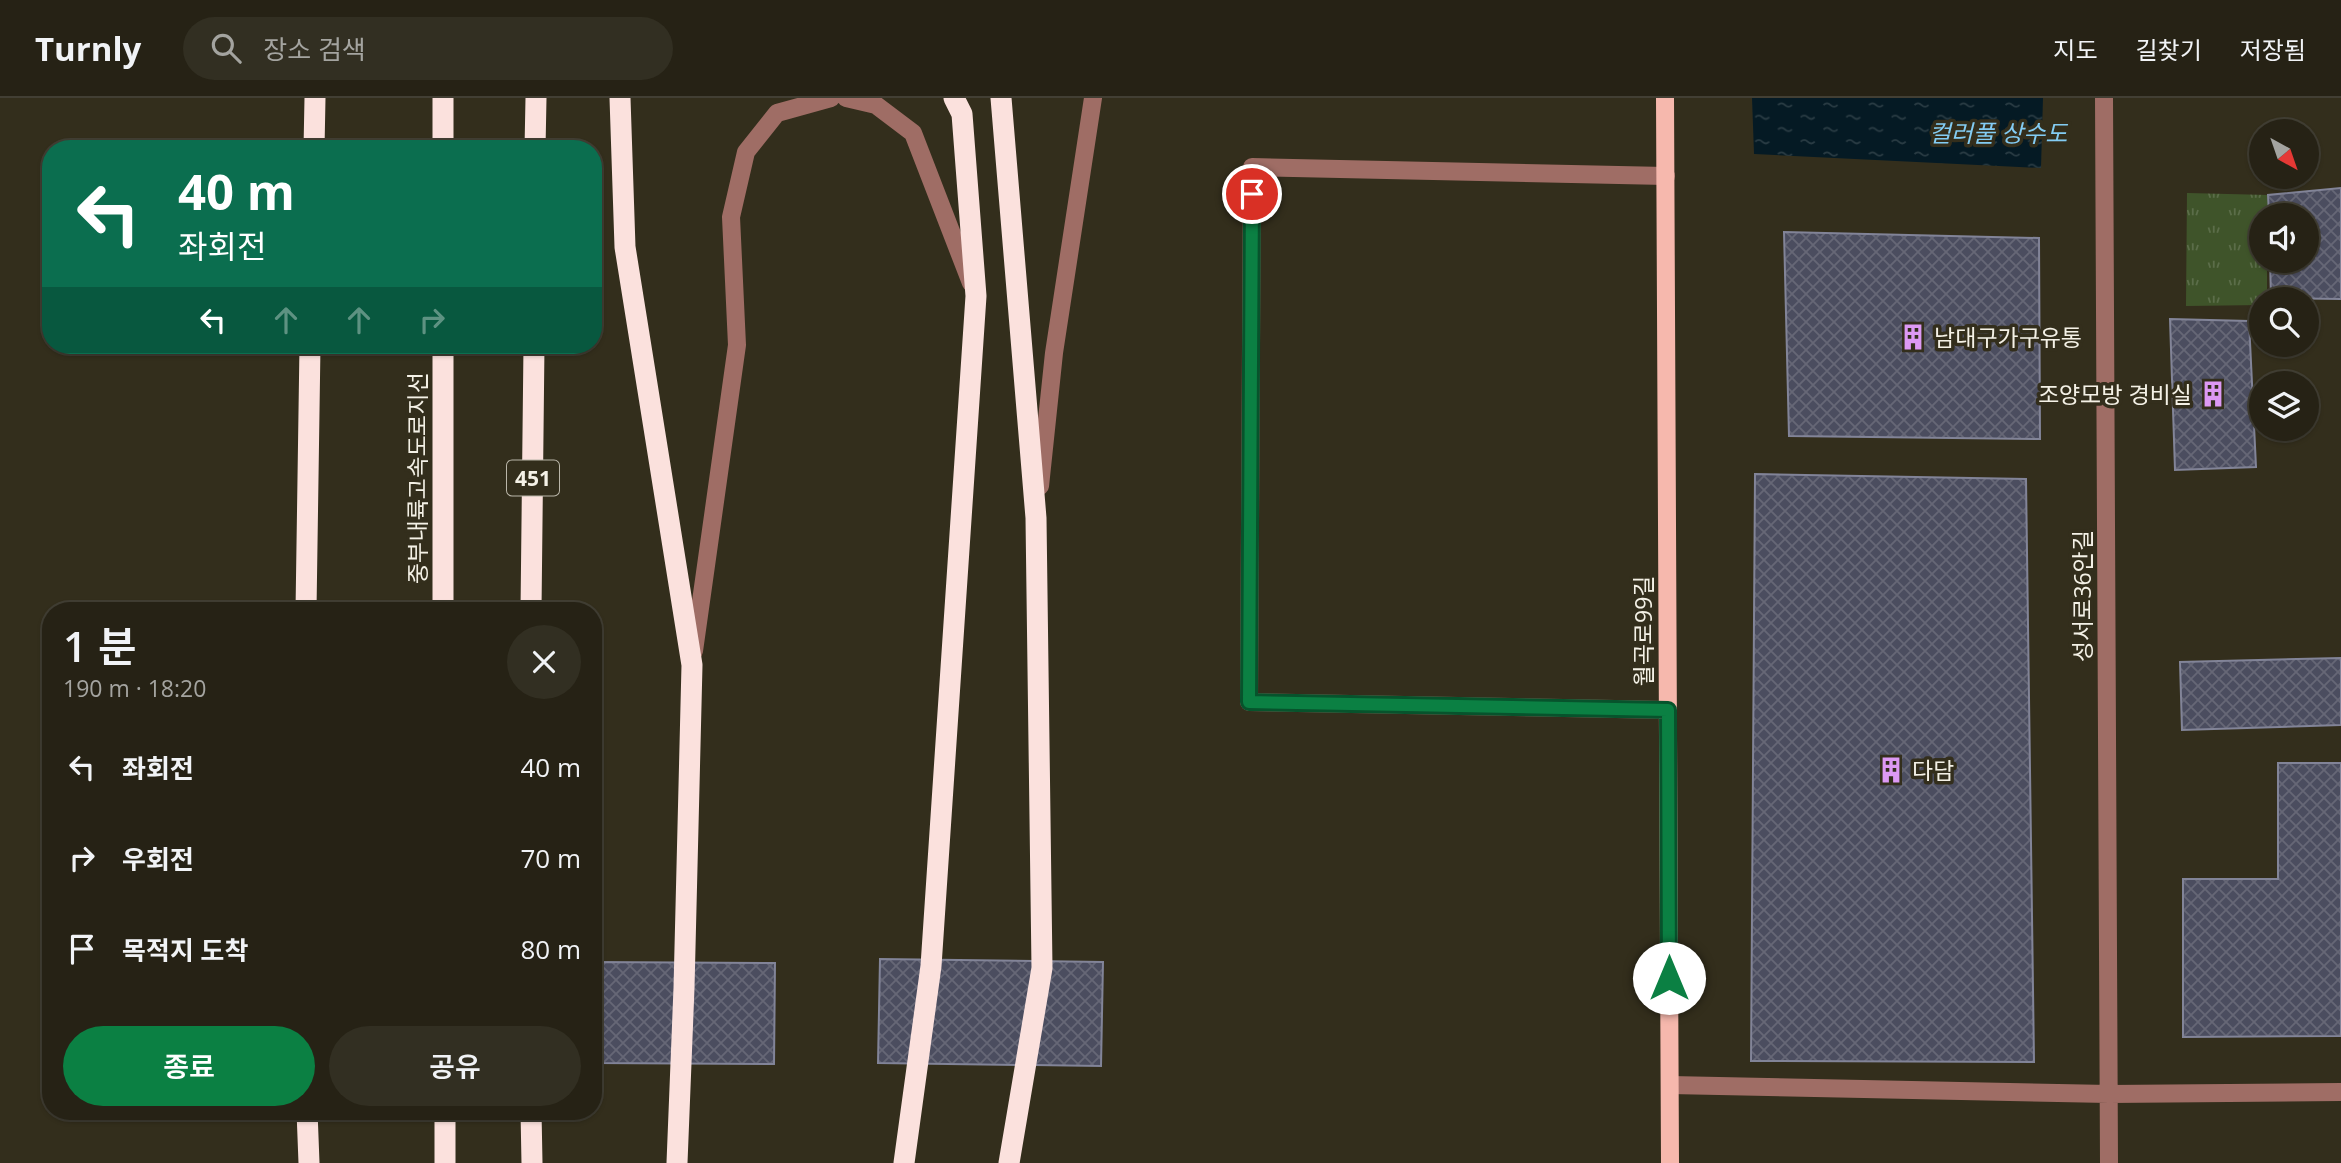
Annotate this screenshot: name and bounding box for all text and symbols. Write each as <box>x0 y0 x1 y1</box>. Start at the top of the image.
search box <box>183 17 673 80</box>
text: Turnly <box>35 26 141 71</box>
icon: search <box>207 29 245 67</box>
text: 장소 검색 <box>263 31 366 67</box>
text: 지도 <box>2053 33 2098 66</box>
text: 길찾기 <box>2136 33 2202 66</box>
text: 저장됨 <box>2240 33 2306 66</box>
water label: 컬러풀 상수도 <box>1929 116 2068 149</box>
north arrow <box>2249 119 2319 189</box>
map controls <box>2249 119 2319 441</box>
text: 40 m <box>178 158 295 224</box>
pin <box>1222 164 1282 224</box>
icon: left <box>63 168 154 259</box>
icon: arrive <box>1233 175 1271 213</box>
button: sound <box>2249 203 2319 273</box>
text: 좌회전 <box>178 224 266 267</box>
button: search <box>2249 287 2319 357</box>
icon: left <box>194 301 232 339</box>
icon: ahead <box>267 301 305 339</box>
icon: ahead <box>340 301 378 339</box>
icon: right <box>413 301 451 339</box>
place label: 남대구가구유통 <box>1934 321 2082 353</box>
building icon: 남대구가구유통 <box>1898 322 1928 352</box>
button: layers <box>2249 371 2319 441</box>
street label: 중부내륙고속도로지선 <box>401 372 433 584</box>
place label: 조양모방 경비실 <box>2038 378 2192 410</box>
building icon: 조양모방 경비실 <box>2198 379 2228 409</box>
road number: 451 <box>507 460 559 496</box>
street label: 성서로36안길 <box>2066 530 2098 662</box>
street label: 월곡로99길 <box>1627 576 1659 686</box>
text: 1 분 <box>63 617 137 674</box>
button: close <box>507 625 581 699</box>
text: 190 m · 18:20 <box>63 672 206 704</box>
icon: left <box>63 748 101 786</box>
text: 40 m <box>520 749 581 785</box>
text: 좌회전 <box>122 750 194 786</box>
place label: 다담 <box>1912 754 1954 786</box>
building icon: 다담 <box>1876 755 1906 785</box>
icon: right <box>63 839 101 877</box>
text: 70 m <box>520 840 581 876</box>
text: 우회전 <box>122 841 194 877</box>
icon: arrive <box>63 930 101 968</box>
text: 80 m <box>520 931 581 967</box>
text: 목적지 도착 <box>122 932 248 968</box>
position arrow <box>1632 941 1706 1015</box>
button: 종료 <box>63 1026 315 1106</box>
button: 공유 <box>329 1026 581 1106</box>

